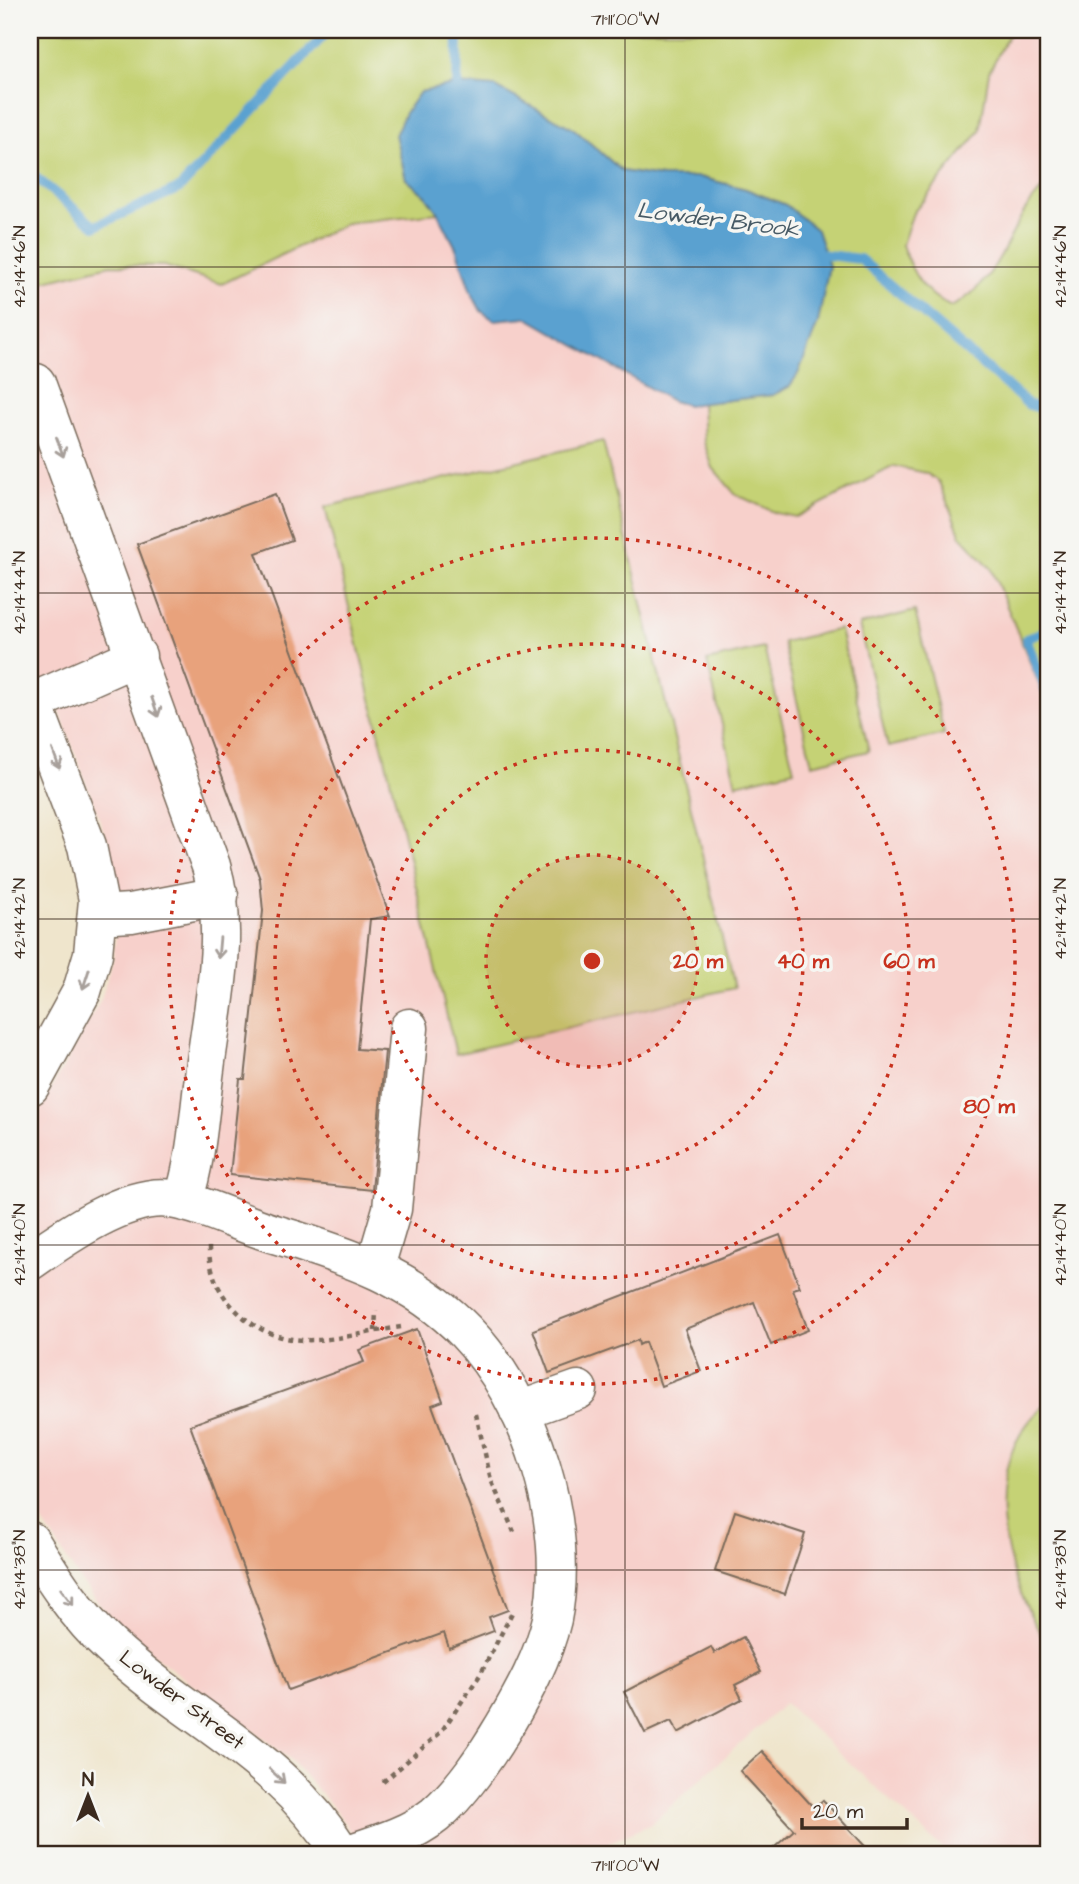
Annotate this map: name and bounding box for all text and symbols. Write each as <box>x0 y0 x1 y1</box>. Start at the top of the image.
text: 71°11'00"W <box>591 7 659 32</box>
water label: Lowder Brook <box>635 194 802 246</box>
text: 42°14'46"N <box>7 225 32 309</box>
text: 42°14'46"N <box>1048 225 1073 309</box>
one-way arrow <box>55 436 67 458</box>
text: 42°14'44"N <box>7 551 32 635</box>
text: 42°14'44"N <box>1048 551 1073 635</box>
one-way arrow <box>150 695 162 717</box>
one-way arrow <box>50 748 63 770</box>
text: 42°14'42"N <box>7 878 32 960</box>
text: 42°14'42"N <box>1048 878 1073 960</box>
one-way arrow <box>213 936 226 959</box>
text: 20 m <box>672 947 724 976</box>
text: 40 m <box>777 947 830 976</box>
text: 60 m <box>883 947 935 976</box>
centre of rings <box>580 949 604 973</box>
one-way arrow <box>79 967 91 989</box>
text: 80 m <box>963 1092 1015 1121</box>
text: 42°14'40"N <box>7 1203 32 1287</box>
text: 42°14'40"N <box>1048 1203 1073 1287</box>
text: 42°14'38"N <box>7 1530 32 1610</box>
text: 42°14'38"N <box>1048 1530 1073 1610</box>
one-way arrow <box>60 1588 75 1606</box>
street label: Lowder Street <box>113 1643 251 1757</box>
north arrow <box>52 1762 122 1832</box>
text: N <box>82 1767 94 1794</box>
one-way arrow <box>268 1767 285 1784</box>
scale bar <box>802 1786 908 1830</box>
text: 20 m <box>813 1797 864 1826</box>
text: 71°11'00"W <box>591 1853 659 1878</box>

